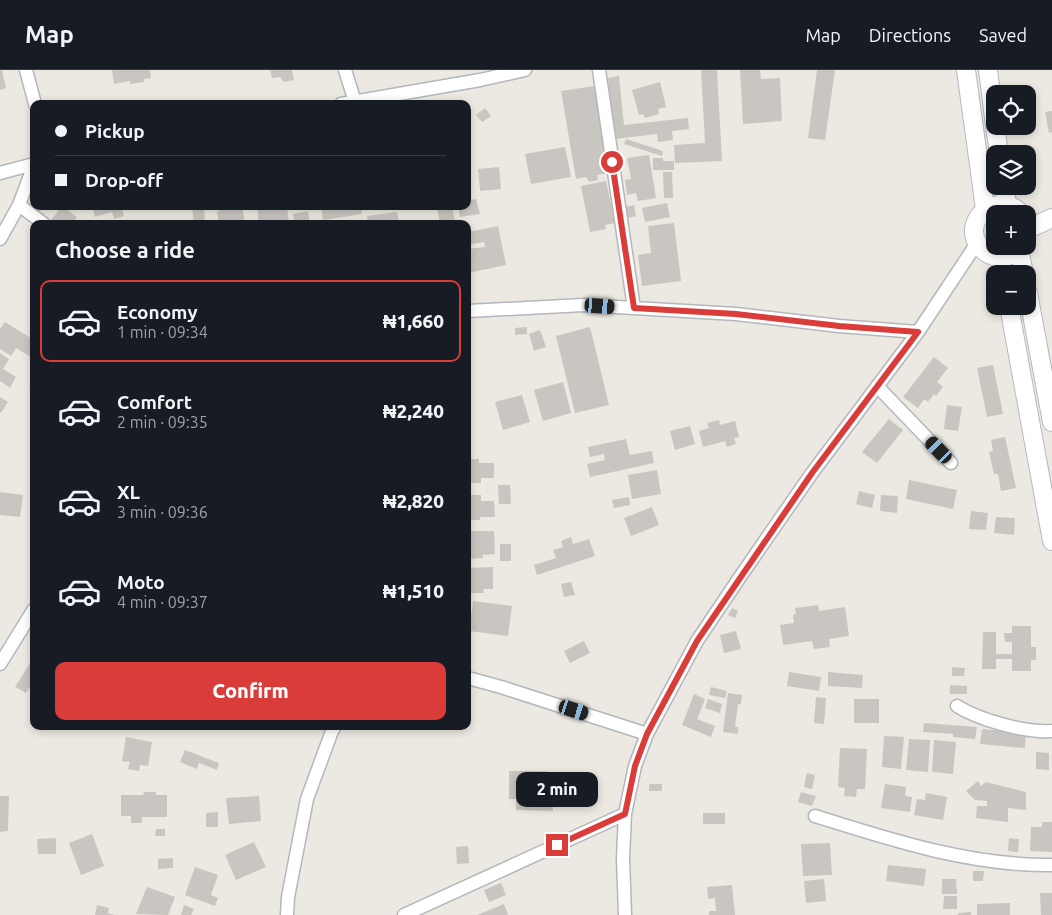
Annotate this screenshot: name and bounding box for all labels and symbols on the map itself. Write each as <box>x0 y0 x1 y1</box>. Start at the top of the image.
route start <box>601 151 623 173</box>
car <box>584 297 615 315</box>
car <box>923 434 954 466</box>
car <box>557 698 590 722</box>
callout: 2 min <box>516 772 598 808</box>
route end <box>546 834 568 856</box>

